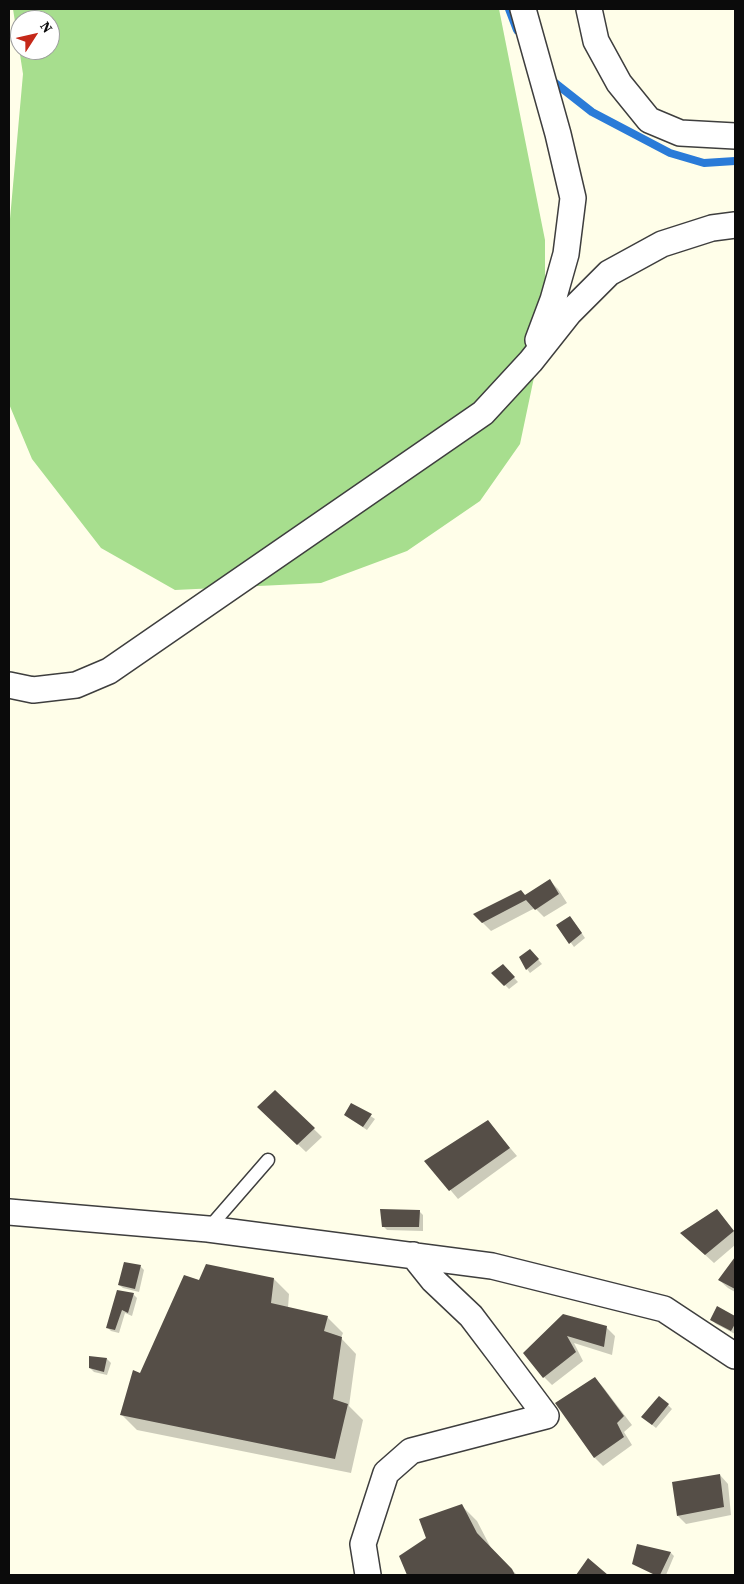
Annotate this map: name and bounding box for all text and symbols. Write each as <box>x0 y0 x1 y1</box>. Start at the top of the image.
north arrow <box>10 10 60 60</box>
text: N <box>35 17 58 37</box>

